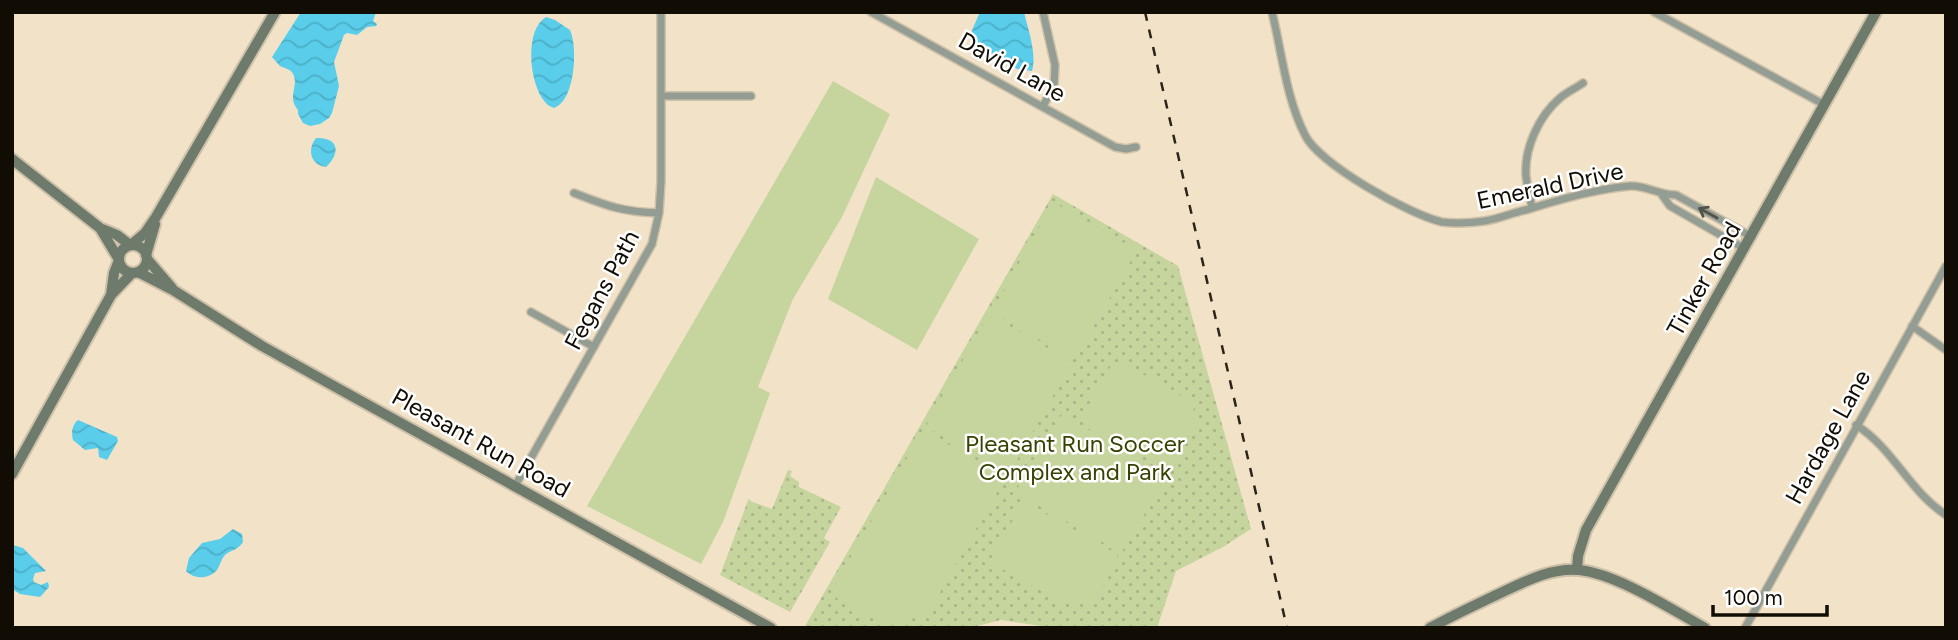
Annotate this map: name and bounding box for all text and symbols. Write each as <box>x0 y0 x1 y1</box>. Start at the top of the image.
street label: David Lane <box>954 25 1071 108</box>
street label: Emerald Drive <box>1474 156 1626 215</box>
one-way arrow <box>1698 206 1719 219</box>
street label: Tinker Road <box>1660 217 1747 341</box>
street label: Fegans Path <box>558 225 645 354</box>
street label: Hardage Lane <box>1779 365 1876 509</box>
street label: Pleasant Run Road <box>387 382 575 504</box>
park label: Pleasant Run Soccer Complex and Park <box>965 429 1185 486</box>
scale bar <box>1713 574 1827 618</box>
text: 100 m <box>1724 585 1783 610</box>

